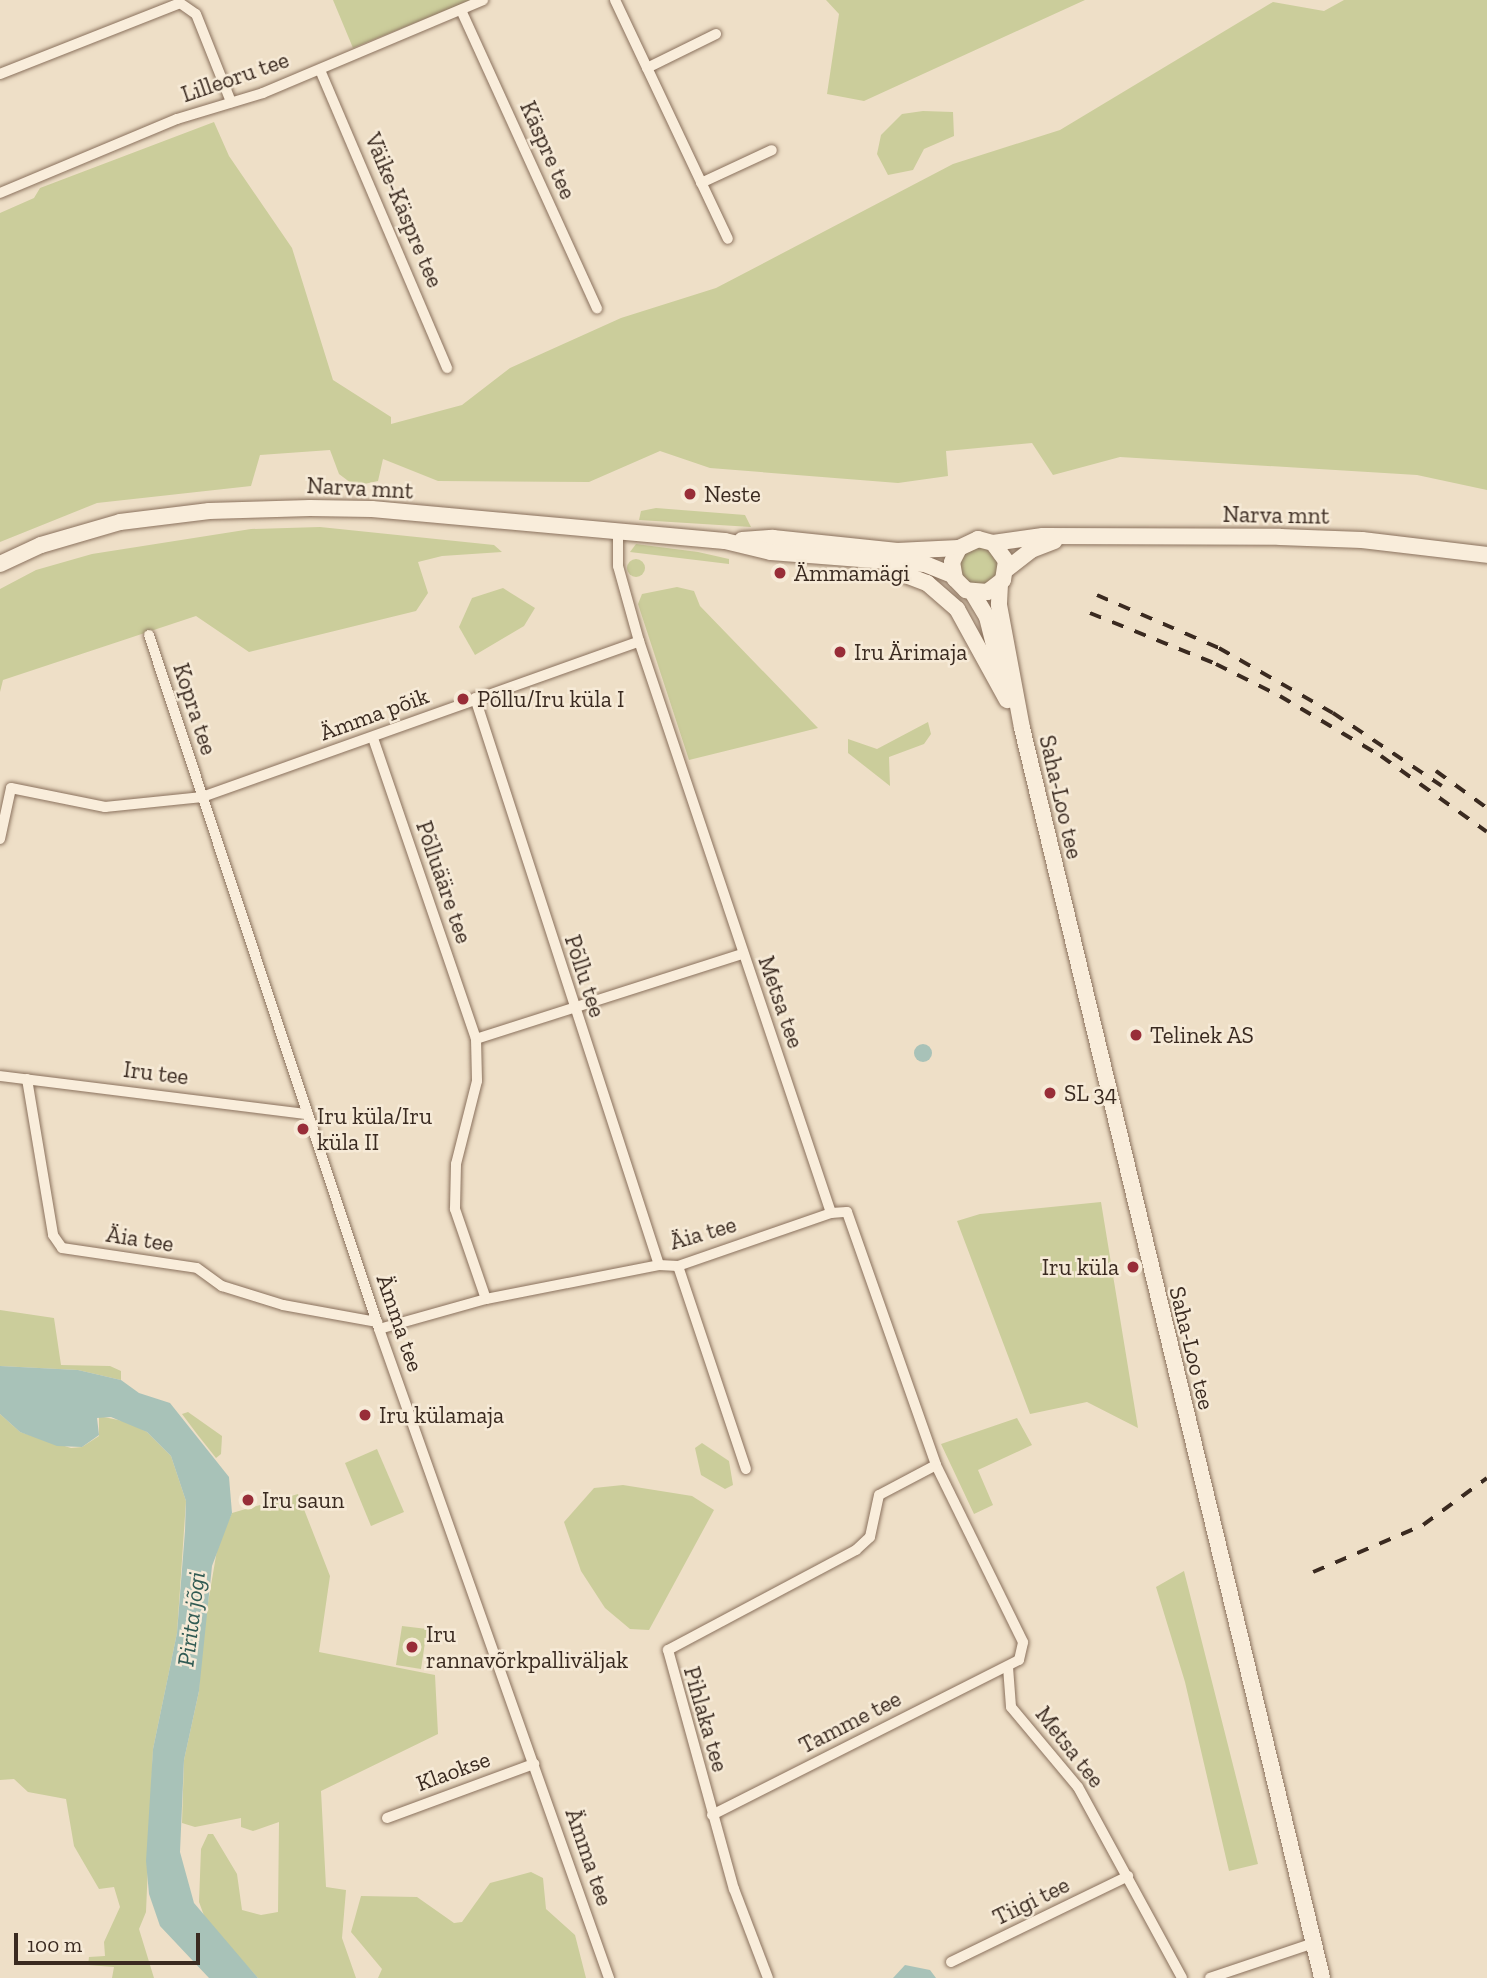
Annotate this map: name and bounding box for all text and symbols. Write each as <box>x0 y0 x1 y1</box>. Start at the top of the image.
street label: Lilleoru tee <box>178 46 292 108</box>
street label: Käspre tee <box>514 97 582 203</box>
street label: Väike-Käspre tee <box>359 129 449 291</box>
street label: Narva mnt <box>306 471 414 505</box>
place label: Neste <box>704 480 761 508</box>
marker: Neste <box>682 486 698 502</box>
street label: Narva mnt <box>1222 500 1330 530</box>
place label: Ämmamägi <box>794 559 910 587</box>
marker: Ämmamägi <box>772 565 788 581</box>
place label: Iru Ärimaja <box>854 638 968 666</box>
marker: Iru Ärimaja <box>832 644 848 660</box>
street label: Kopra tee <box>167 660 223 758</box>
street label: Ämma põik <box>316 682 432 746</box>
place label: Põllu/Iru küla I <box>477 685 624 713</box>
marker: Põllu/Iru küla I <box>455 691 471 707</box>
street label: Saha-Loo tee <box>1033 733 1089 861</box>
street label: Põlluääre tee <box>410 817 478 947</box>
street label: Põllu tee <box>559 931 611 1021</box>
street label: Metsa tee <box>752 952 810 1052</box>
place label: Telinek AS <box>1150 1021 1254 1049</box>
marker: Telinek AS <box>1128 1027 1144 1043</box>
street label: Iru tee <box>122 1055 190 1091</box>
place label: SL 34 <box>1064 1079 1118 1107</box>
marker: SL 34 <box>1042 1085 1058 1101</box>
place label: Iru küla/Iru küla II <box>317 1102 432 1156</box>
marker: Iru küla/Iru küla II <box>295 1121 311 1137</box>
street label: Äia tee <box>667 1210 739 1256</box>
street label: Äia tee <box>104 1220 176 1258</box>
place label: Iru küla <box>1042 1253 1119 1281</box>
marker: Iru küla <box>1125 1259 1141 1275</box>
street label: Ämma tee <box>370 1271 430 1375</box>
street label: Saha-Loo tee <box>1163 1284 1221 1412</box>
place label: Iru külamaja <box>379 1401 504 1429</box>
marker: Iru külamaja <box>357 1407 373 1423</box>
place label: Iru saun <box>262 1486 344 1514</box>
marker: Iru saun <box>240 1492 256 1508</box>
water label: Pirita jõgi <box>171 1570 211 1668</box>
place label: Iru rannavõrkpalliväljak <box>426 1620 628 1674</box>
marker: Iru rannavõrkpalliväljak <box>404 1639 420 1655</box>
street label: Pihlaka tee <box>678 1663 734 1775</box>
street label: Tamme tee <box>794 1685 906 1759</box>
street label: Metsa tee <box>1030 1701 1110 1793</box>
street label: Klaokse <box>412 1745 494 1797</box>
street label: Ämma tee <box>559 1805 619 1909</box>
street label: Tiigi tee <box>988 1871 1074 1931</box>
scale bar <box>18 1918 203 1962</box>
text: 100 m <box>27 1932 82 1957</box>

